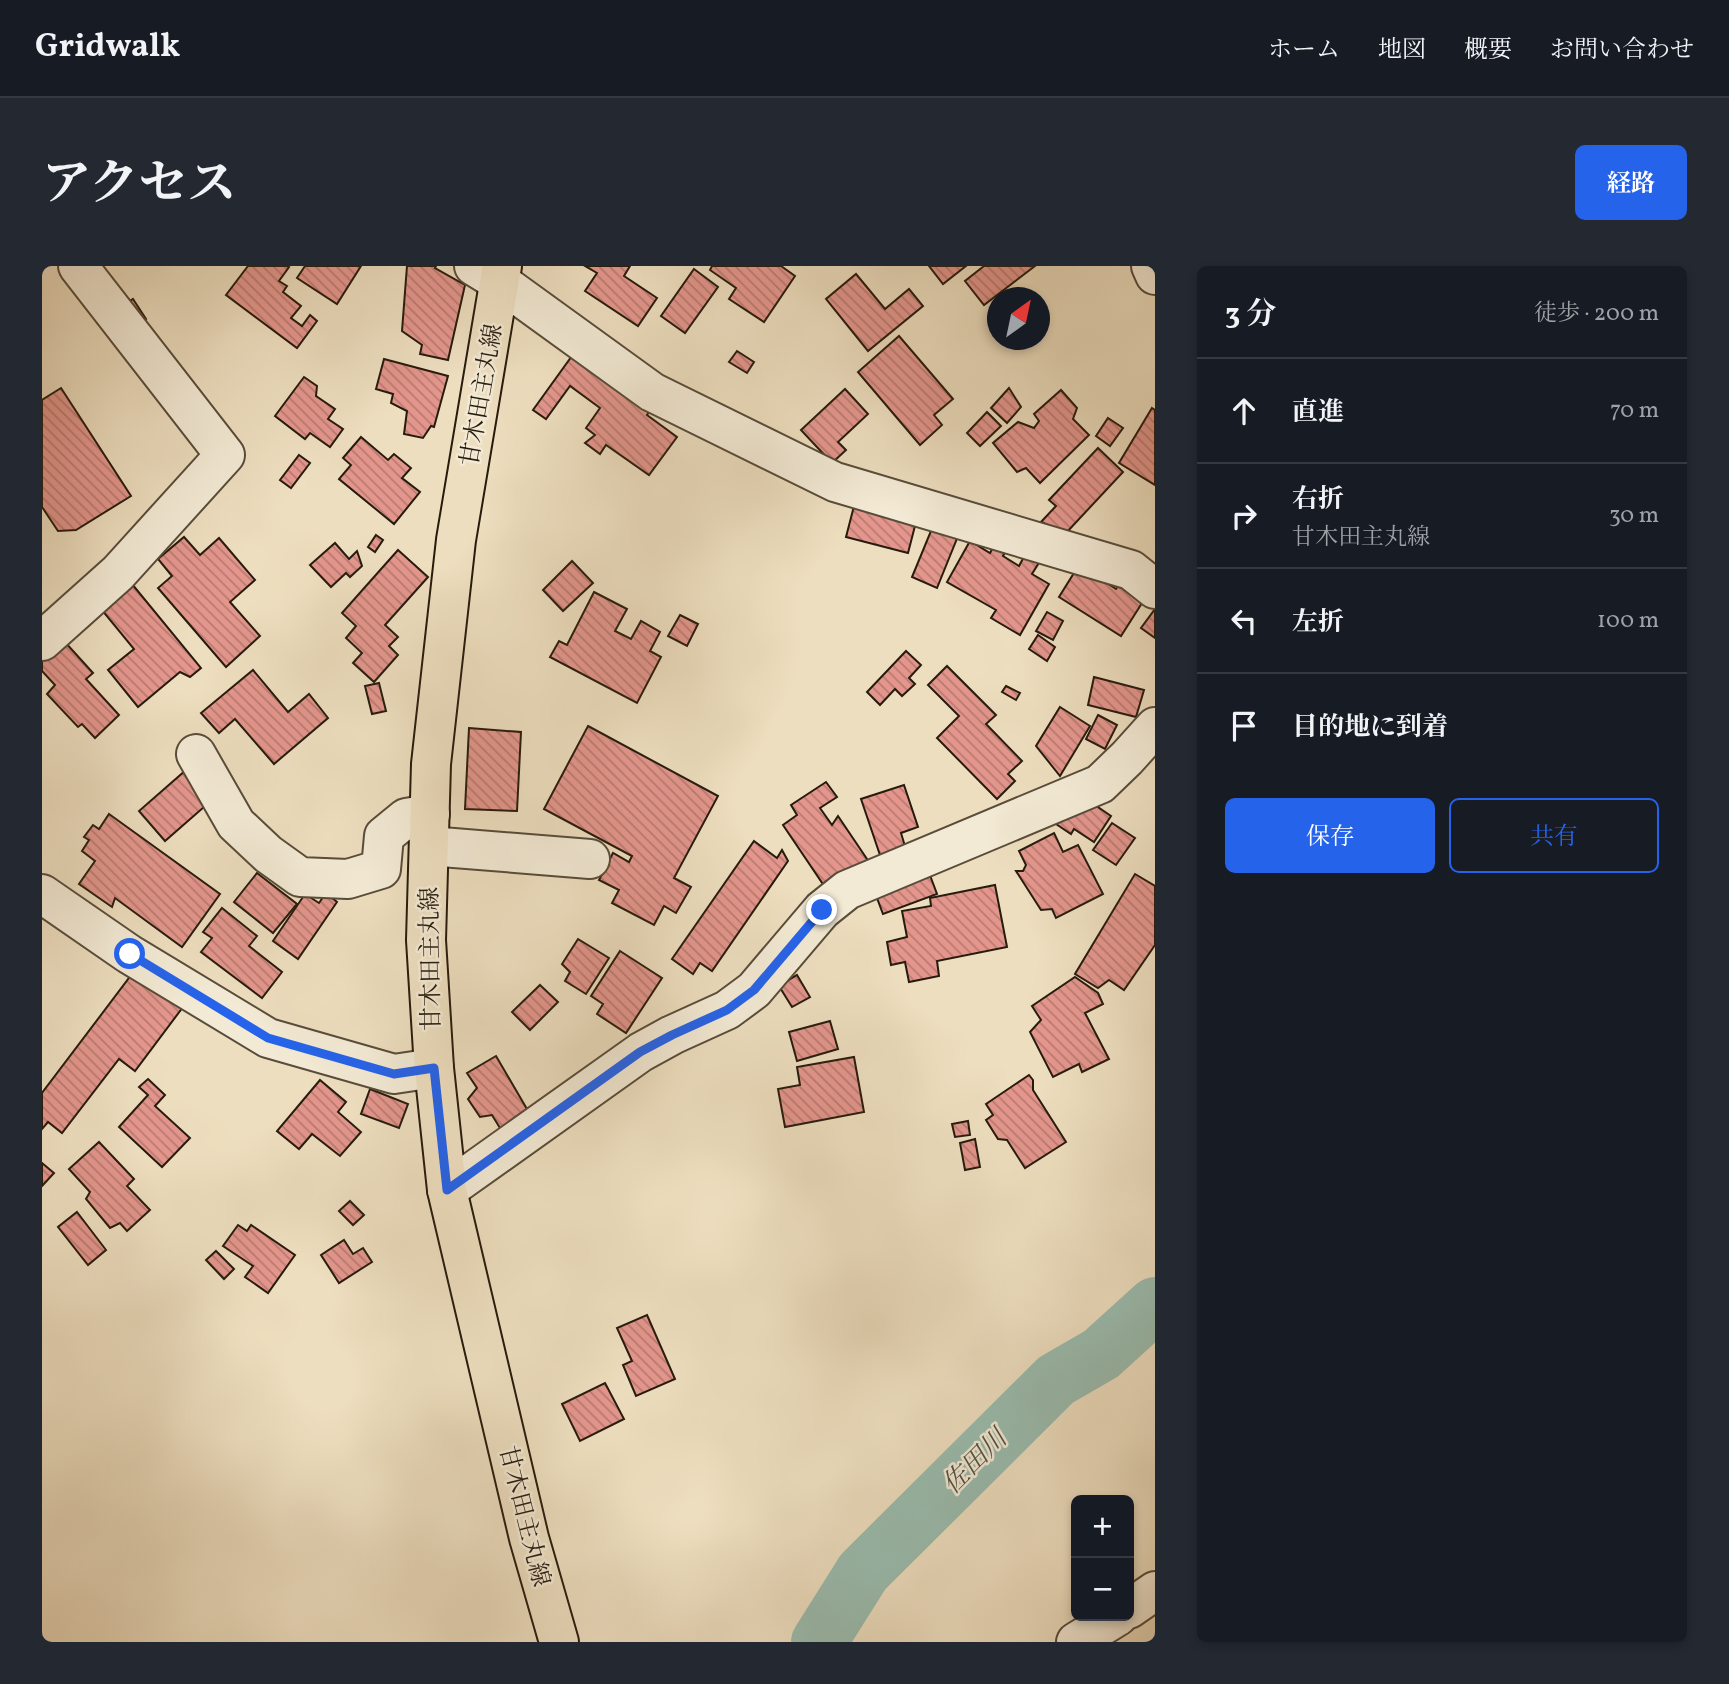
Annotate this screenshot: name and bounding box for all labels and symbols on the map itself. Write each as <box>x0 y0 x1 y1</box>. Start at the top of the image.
north arrow <box>987 287 1050 350</box>
street label: 甘木田主丸線 <box>454 321 512 469</box>
street label: 甘木田主丸線 <box>414 887 450 1031</box>
route end <box>806 894 837 925</box>
route start <box>114 938 145 969</box>
water label: 佐田川 <box>935 1420 1018 1503</box>
street label: 甘木田主丸線 <box>489 1443 557 1590</box>

